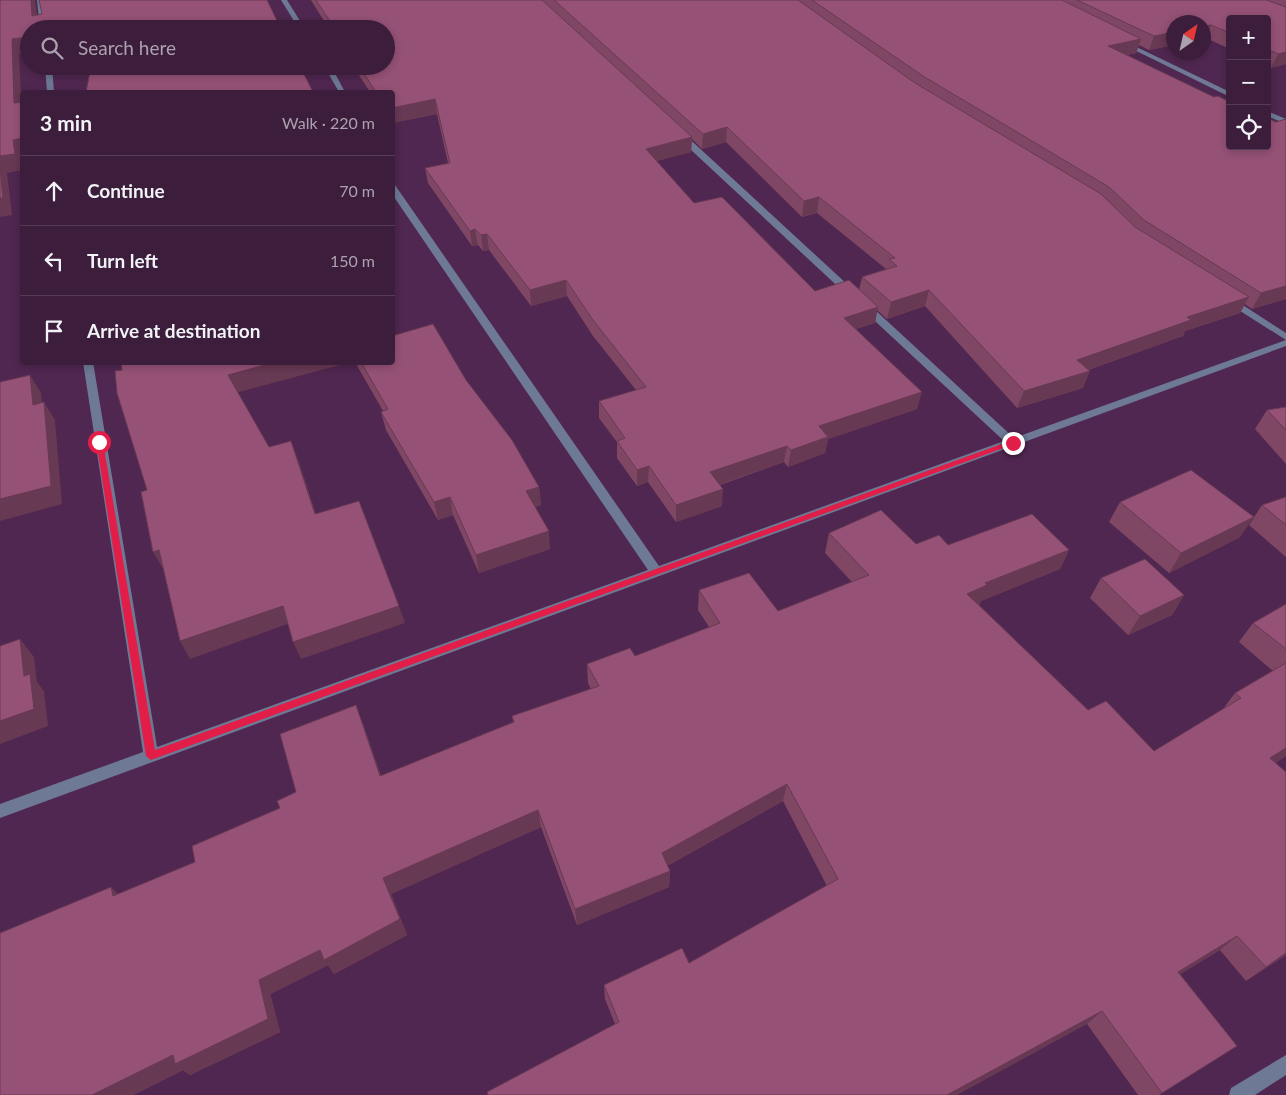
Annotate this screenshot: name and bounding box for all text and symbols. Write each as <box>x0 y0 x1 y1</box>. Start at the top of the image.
north arrow <box>1166 15 1211 60</box>
map controls <box>1226 15 1271 150</box>
button: + <box>1226 15 1271 60</box>
search box <box>20 20 395 75</box>
icon: search <box>38 34 66 62</box>
text: Search here <box>78 36 176 59</box>
button: − <box>1226 60 1271 105</box>
button: locate <box>1226 105 1271 150</box>
text: 3 min <box>40 110 92 135</box>
text: Walk · 220 m <box>282 113 375 132</box>
icon: ahead <box>40 177 68 205</box>
text: Continue <box>87 179 165 202</box>
text: 70 m <box>339 181 375 200</box>
icon: left <box>40 247 68 275</box>
text: Turn left <box>87 249 158 272</box>
text: 150 m <box>330 251 375 270</box>
icon: arrive <box>40 317 68 345</box>
text: Arrive at destination <box>87 319 260 342</box>
route start <box>88 431 111 454</box>
route end <box>1002 432 1025 455</box>

